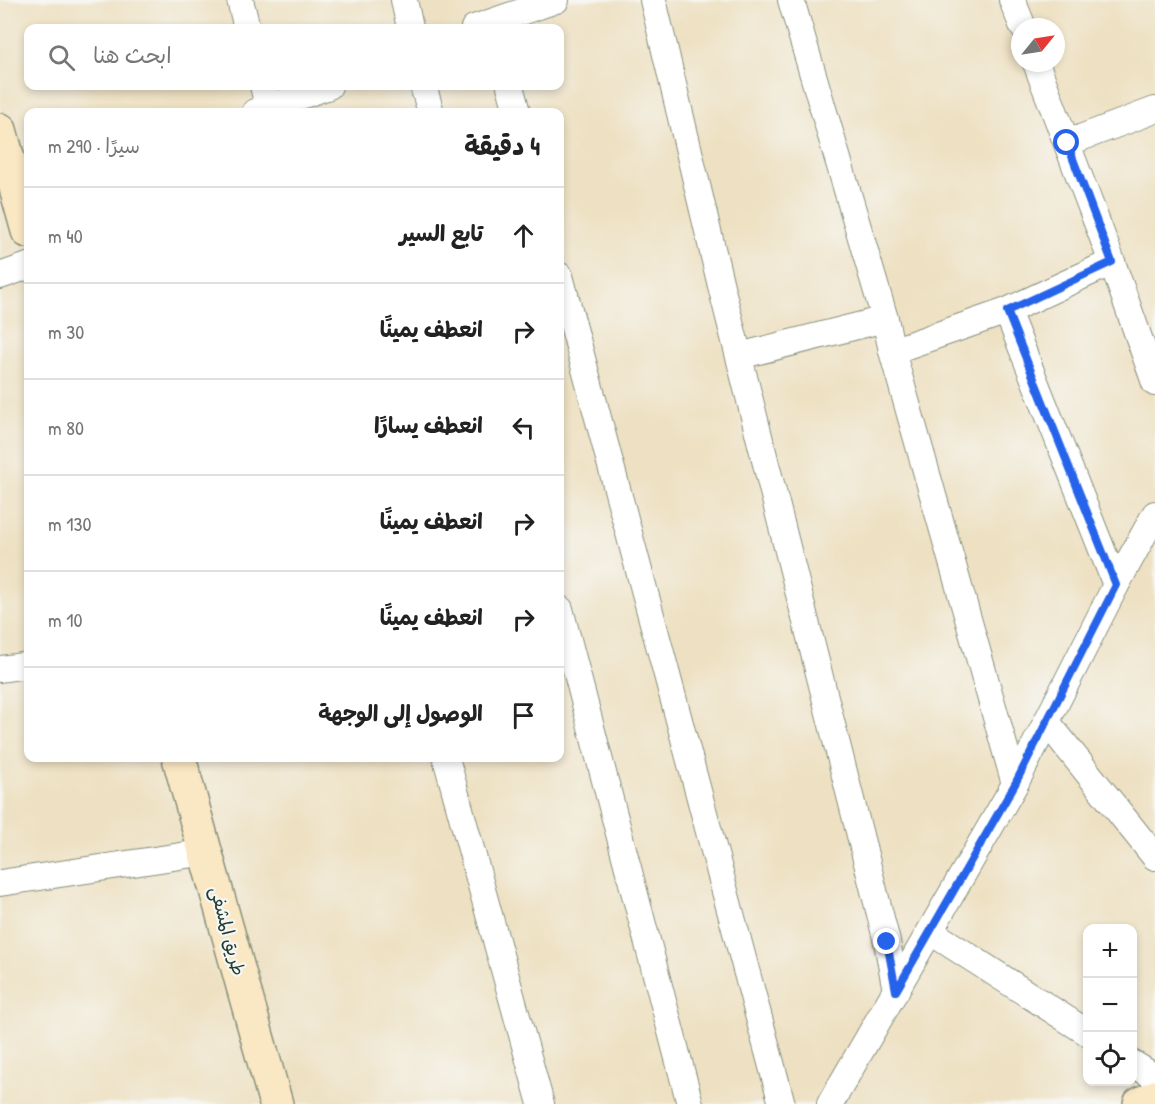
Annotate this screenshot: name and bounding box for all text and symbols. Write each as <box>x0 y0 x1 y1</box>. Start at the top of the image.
north arrow <box>1011 18 1065 72</box>
search box <box>24 24 564 90</box>
text: ابحث هنا <box>93 40 172 70</box>
icon: search <box>45 41 78 74</box>
text: 4 دقيقة <box>464 128 540 163</box>
route start <box>1053 129 1079 155</box>
text: سيرًا · 290 m <box>48 132 140 159</box>
text: تابع السير <box>400 218 483 248</box>
icon: ahead <box>507 219 540 252</box>
text: 40 m <box>48 222 83 249</box>
text: انعطف يمينًا <box>380 314 483 344</box>
icon: right <box>507 315 540 348</box>
text: 30 m <box>48 318 84 345</box>
text: انعطف يسارًا <box>374 410 483 440</box>
icon: left <box>507 411 540 444</box>
text: 80 m <box>48 414 84 441</box>
text: انعطف يمينًا <box>380 506 483 536</box>
icon: right <box>507 507 540 540</box>
text: 130 m <box>48 510 91 537</box>
text: انعطف يمينًا <box>380 602 483 632</box>
icon: right <box>507 603 540 636</box>
text: 10 m <box>48 606 82 633</box>
text: الوصول إلى الوجهة <box>318 698 483 728</box>
icon: arrive <box>507 699 540 732</box>
street label: طريق المشفى <box>204 884 252 978</box>
map controls <box>1083 924 1137 1086</box>
button: + <box>1083 924 1137 978</box>
route end <box>873 928 899 954</box>
button: − <box>1083 978 1137 1032</box>
button: locate <box>1083 1032 1137 1086</box>

